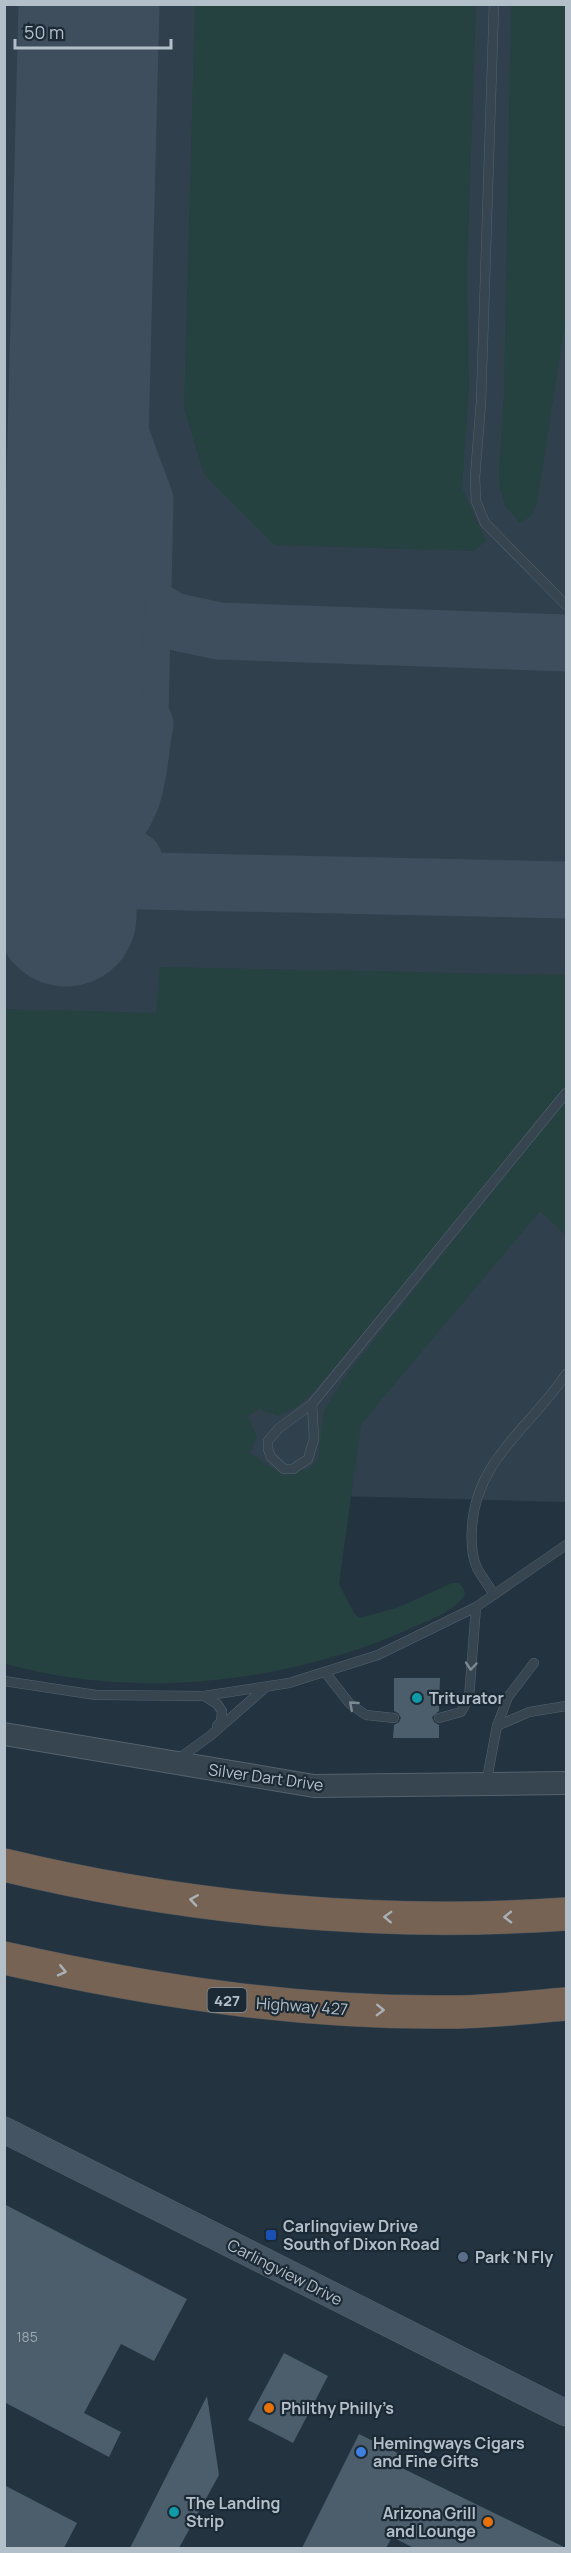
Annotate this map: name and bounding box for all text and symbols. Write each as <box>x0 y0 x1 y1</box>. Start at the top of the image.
scale bar <box>15 12 171 50</box>
text: 50 m <box>24 20 64 44</box>
one-way arrow <box>465 1661 478 1670</box>
place label: Triturator <box>429 1687 504 1709</box>
marker: Triturator <box>410 1691 424 1705</box>
one-way arrow <box>349 1701 360 1712</box>
street label: Silver Dart Drive <box>207 1758 325 1796</box>
one-way arrow <box>189 1894 198 1906</box>
one-way arrow <box>383 1910 392 1923</box>
one-way arrow <box>504 1911 513 1923</box>
one-way arrow <box>56 1963 66 1976</box>
road number: 427 <box>208 1988 246 2012</box>
street label: Highway 427 <box>255 1992 349 2020</box>
one-way arrow <box>375 2004 384 2017</box>
place label: Carlingview Drive South of Dixon Road <box>283 2215 440 2255</box>
marker: Carlingview Drive South of Dixon Road <box>264 2228 278 2242</box>
street label: Carlingview Drive <box>224 2234 346 2310</box>
place label: Park 'N Fly <box>475 2246 553 2268</box>
marker: Park 'N Fly <box>456 2250 470 2264</box>
house number: 185 <box>16 2327 38 2346</box>
place label: Philthy Philly’s <box>281 2397 394 2419</box>
marker: Philthy Philly’s <box>262 2401 276 2415</box>
place label: Hemingways Cigars and Fine Gifts <box>373 2432 525 2472</box>
marker: Hemingways Cigars and Fine Gifts <box>354 2445 368 2459</box>
place label: The Landing Strip <box>186 2492 280 2532</box>
place label: Arizona Grill and Lounge <box>383 2502 476 2542</box>
marker: The Landing Strip <box>167 2505 181 2519</box>
marker: Arizona Grill and Lounge <box>481 2515 495 2529</box>

